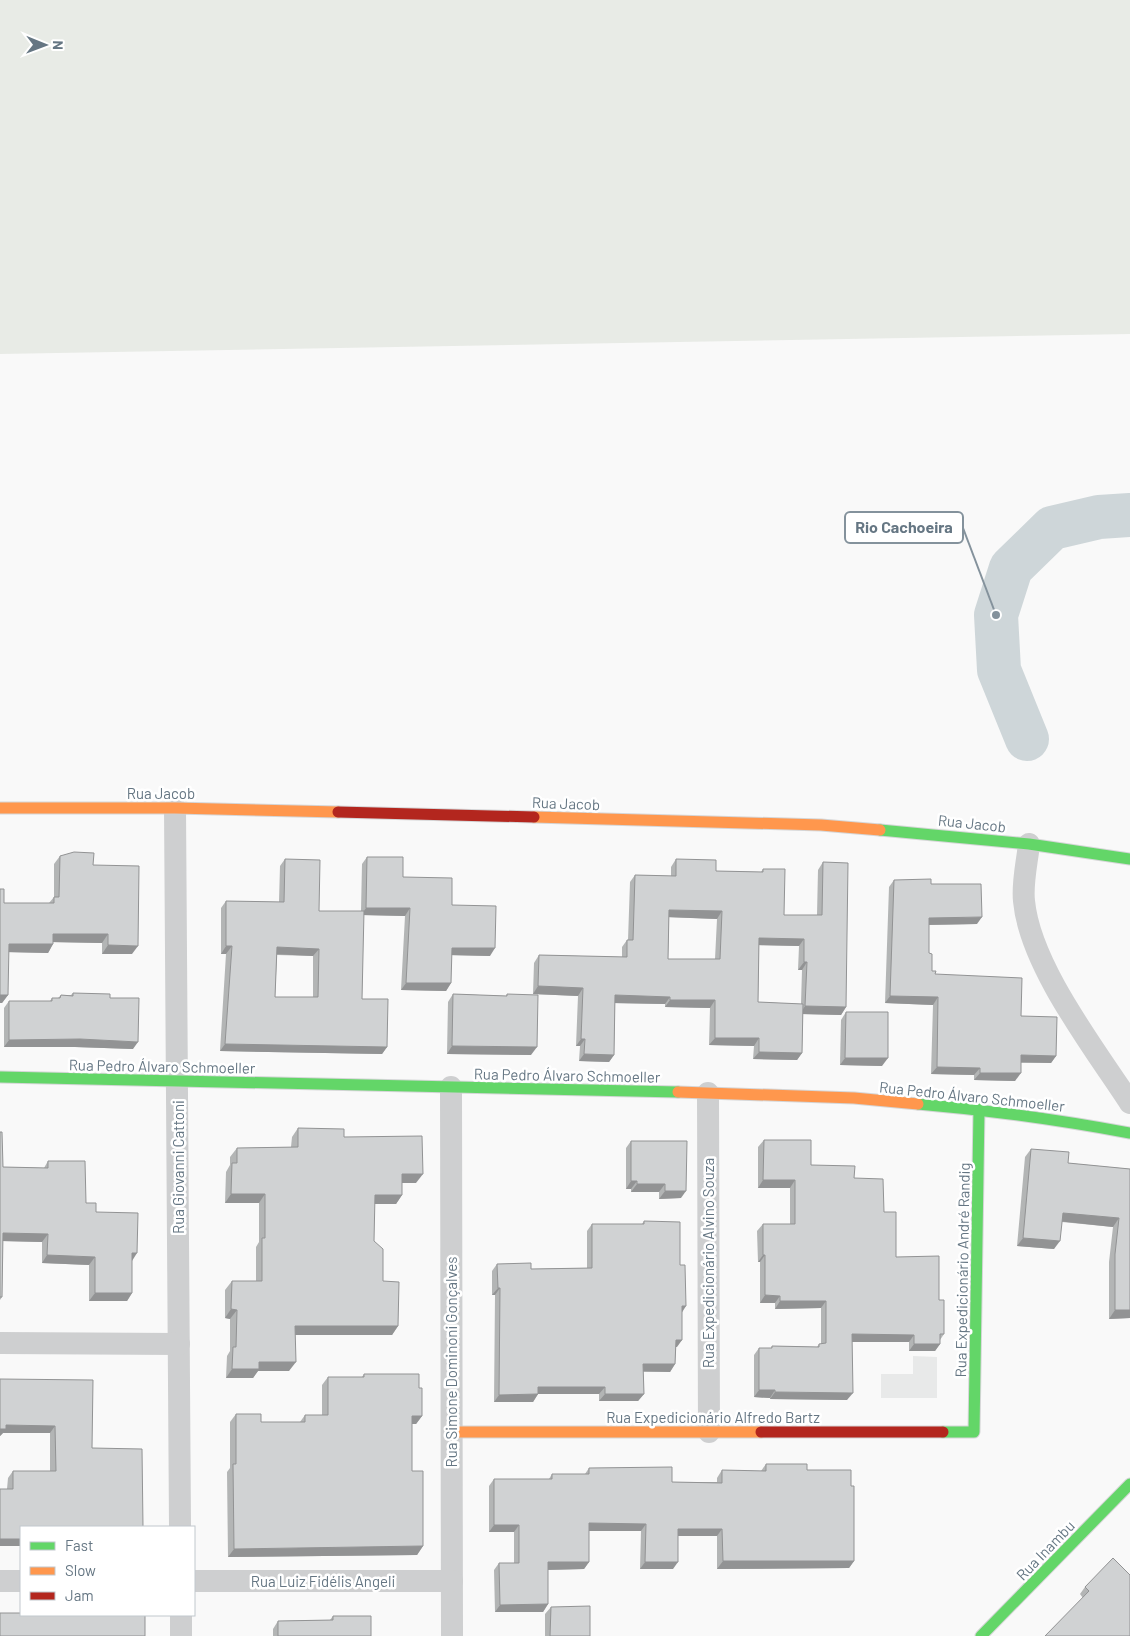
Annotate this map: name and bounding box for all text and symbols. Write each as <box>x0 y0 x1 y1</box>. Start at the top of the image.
north arrow <box>20 20 70 70</box>
text: N <box>50 40 67 50</box>
callout: Rio Cachoeira <box>845 512 963 543</box>
text: Rio Cachoeira <box>855 517 953 536</box>
street label: Rua Jacob <box>127 784 195 802</box>
street label: Rua Jacob <box>532 793 600 813</box>
street label: Rua Jacob <box>937 810 1007 836</box>
street label: Rua Pedro Álvaro Schmoeller <box>69 1055 256 1077</box>
street label: Rua Pedro Álvaro Schmoeller <box>474 1064 661 1086</box>
street label: Rua Pedro Álvaro Schmoeller <box>878 1077 1066 1115</box>
street label: Rua Giovanni Cattoni <box>169 1100 187 1234</box>
street label: Rua Expedicionário Alvino Souza <box>699 1158 717 1368</box>
street label: Rua Expedicionário André Randig <box>951 1162 973 1378</box>
street label: Rua Simone Dominoni Gonçalves <box>442 1257 460 1467</box>
street label: Rua Expedicionário Alfredo Bartz <box>606 1408 820 1426</box>
street label: Rua Inambu <box>1012 1516 1078 1584</box>
legend <box>20 1526 195 1616</box>
text: Fast <box>65 1536 93 1554</box>
text: Slow <box>65 1561 96 1579</box>
street label: Rua Luiz Fidélis Angeli <box>251 1572 395 1590</box>
text: Jam <box>65 1586 94 1604</box>

